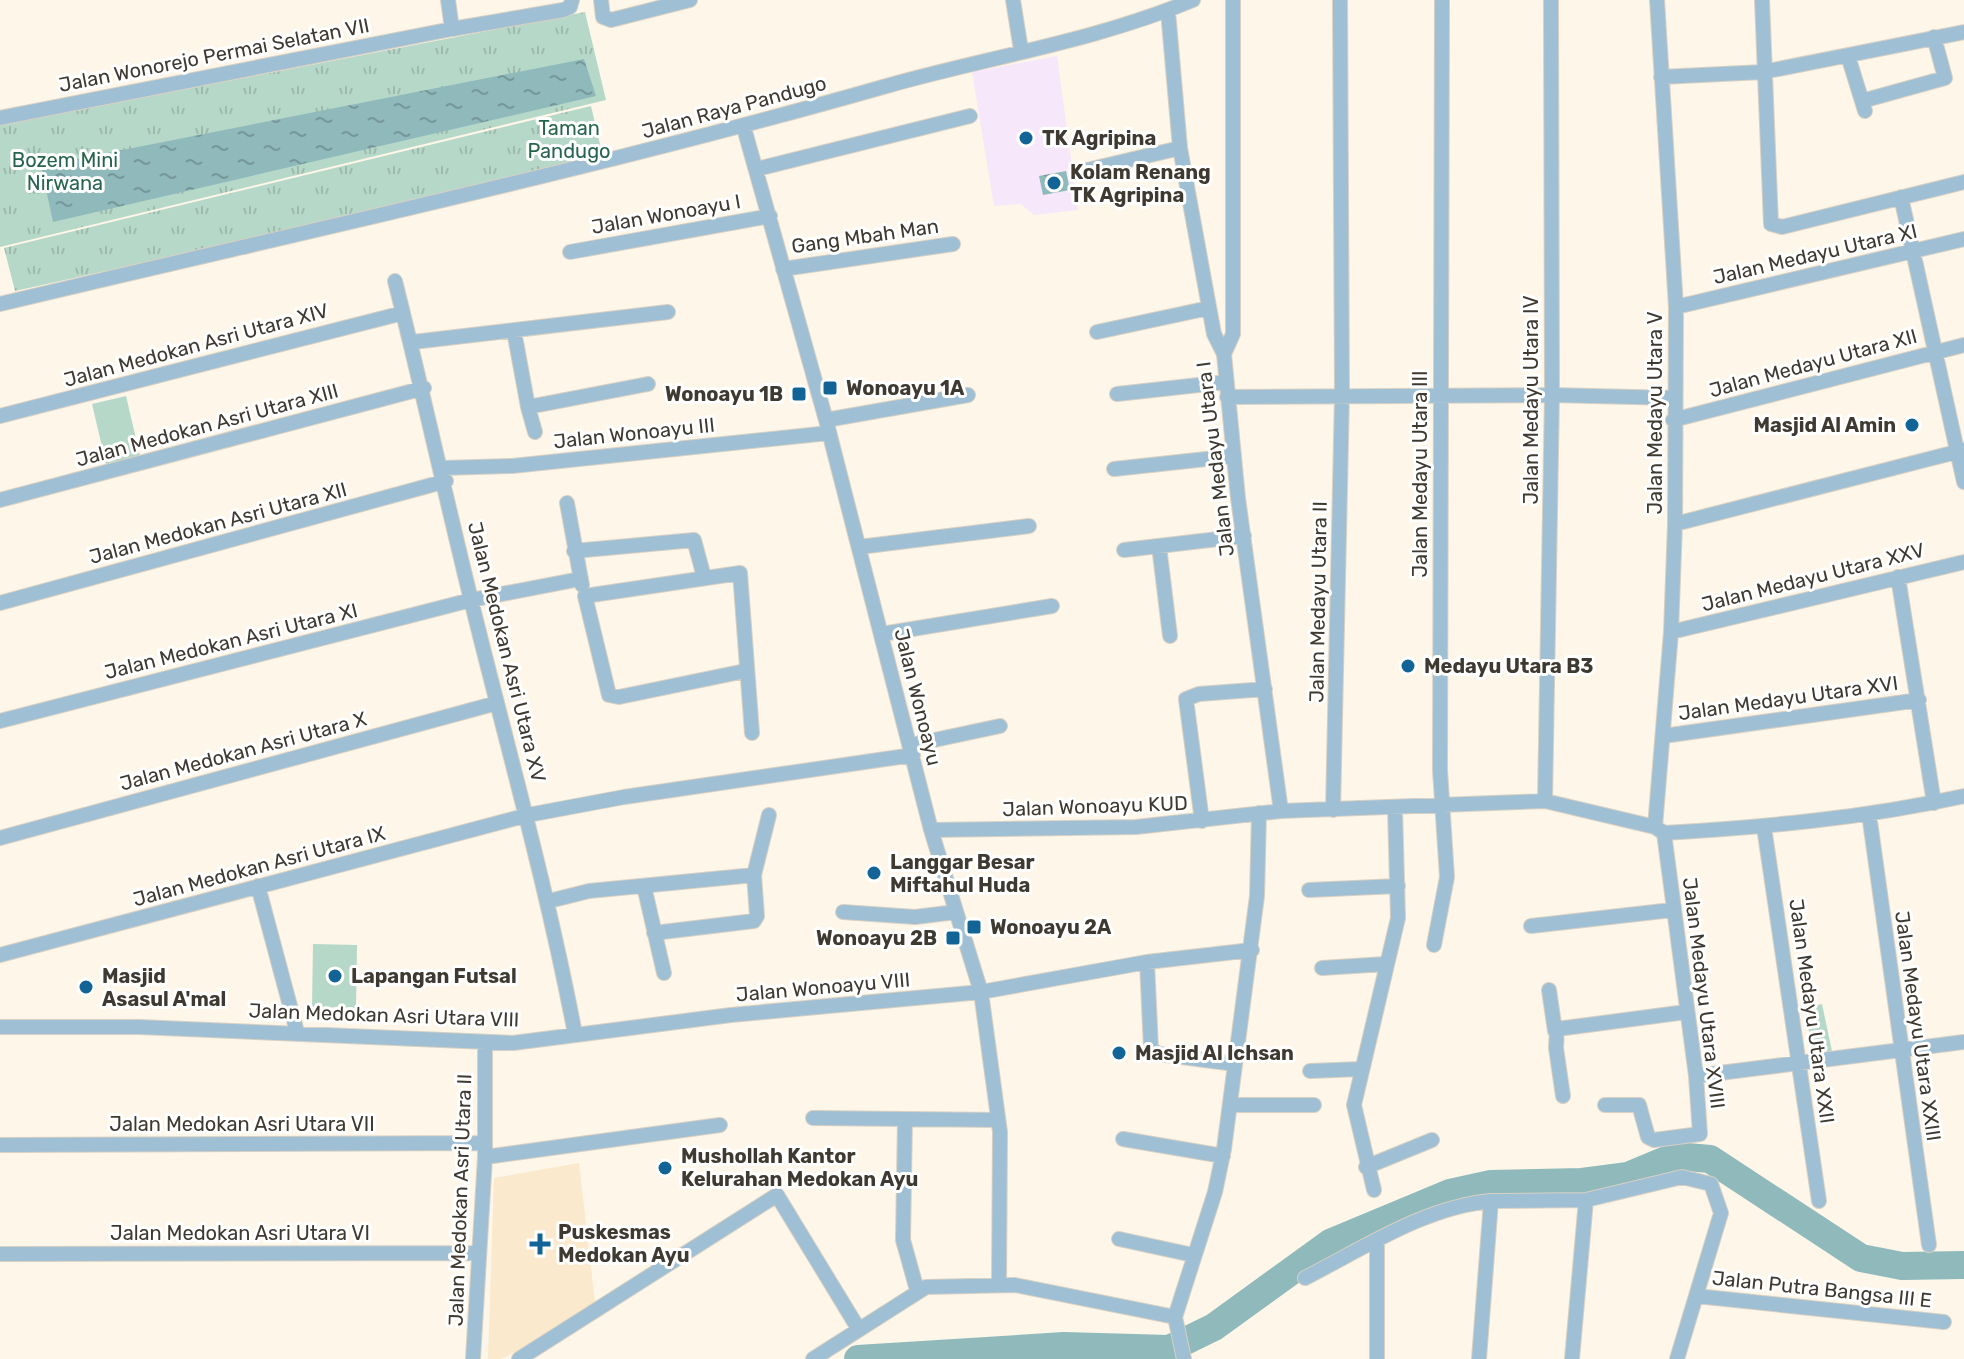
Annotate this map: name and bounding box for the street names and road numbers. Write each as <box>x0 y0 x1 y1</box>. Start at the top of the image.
street label: Jalan Wonorejo Permai Selatan VII <box>57 13 371 97</box>
street label: Jalan Raya Pandugo <box>639 71 829 143</box>
street label: Jalan Wonoayu I <box>589 189 743 239</box>
street label: Gang Mbah Man <box>790 214 940 258</box>
street label: Jalan Medayu Utara XI <box>1711 219 1919 289</box>
street label: Jalan Medayu Utara IV <box>1519 295 1543 505</box>
street label: Jalan Medokan Asri Utara XIV <box>61 298 331 392</box>
street label: Jalan Medayu Utara V <box>1643 311 1667 515</box>
street label: Jalan Medayu Utara XII <box>1706 324 1920 402</box>
street label: Jalan Medayu Utara I <box>1191 360 1239 558</box>
street label: Jalan Medayu Utara III <box>1408 371 1432 577</box>
street label: Jalan Medokan Asri Utara XIII <box>73 378 341 472</box>
street label: Jalan Wonoayu III <box>552 413 716 453</box>
street label: Jalan Medokan Asri Utara XII <box>87 477 349 569</box>
street label: Jalan Medayu Utara II <box>1304 501 1332 703</box>
street label: Jalan Medokan Asri Utara XV <box>463 519 551 785</box>
street label: Jalan Medayu Utara XXV <box>1699 538 1927 616</box>
street label: Jalan Medokan Asri Utara XI <box>102 598 360 684</box>
street label: Jalan Wonoayu <box>889 626 947 768</box>
street label: Jalan Medayu Utara XVI <box>1677 671 1899 725</box>
street label: Jalan Medokan Asri Utara X <box>117 706 369 796</box>
street label: Jalan Wonoayu KUD <box>1002 791 1188 821</box>
street label: Jalan Medokan Asri Utara IX <box>130 821 388 911</box>
street label: Jalan Medayu Utara XVIII <box>1678 876 1730 1110</box>
street label: Jalan Medayu Utara XXII <box>1784 897 1840 1125</box>
street label: Jalan Medayu Utara XXIII <box>1890 909 1946 1143</box>
street label: Jalan Wonoayu VIII <box>735 967 911 1007</box>
street label: Jalan Medokan Asri Utara VIII <box>248 998 520 1032</box>
street label: Jalan Medokan Asri Utara II <box>444 1073 476 1327</box>
street label: Jalan Medokan Asri Utara VII <box>109 1112 375 1136</box>
street label: Jalan Medokan Asri Utara VI <box>110 1221 370 1245</box>
street label: Jalan Putra Bangsa III E <box>1711 1266 1933 1312</box>

